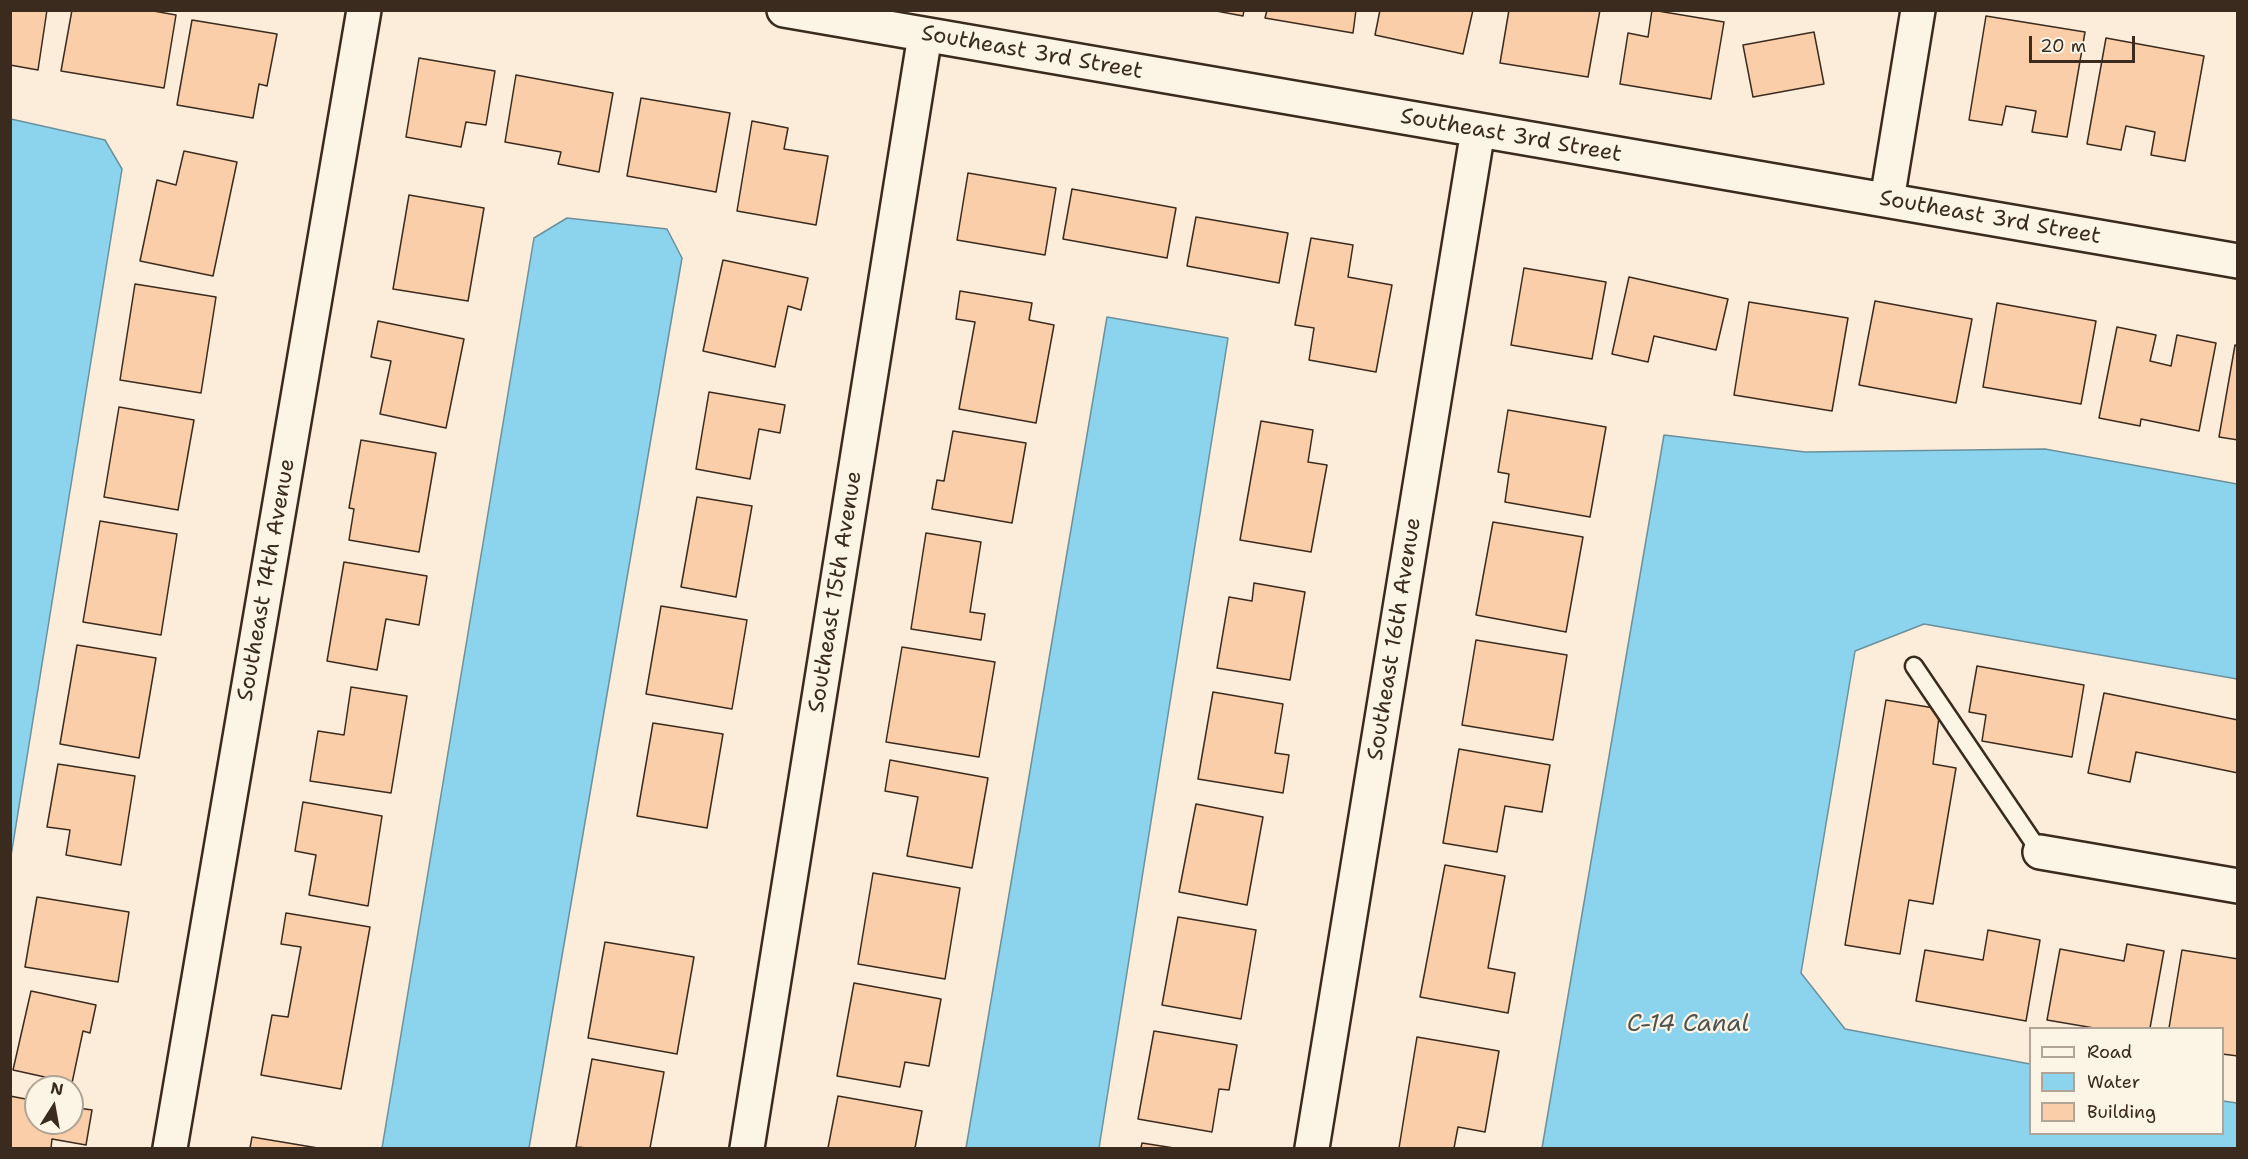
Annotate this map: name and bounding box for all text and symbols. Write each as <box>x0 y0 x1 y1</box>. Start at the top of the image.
street label: Southeast 3rd Street <box>919 21 1145 85</box>
scale bar <box>2032 24 2138 62</box>
text: 20 m <box>2040 34 2086 58</box>
street label: Southeast 3rd Street <box>1398 104 1624 168</box>
street label: Southeast 3rd Street <box>1877 186 2103 250</box>
street label: Southeast 14th Avenue <box>233 457 301 703</box>
street label: Southeast 15th Avenue <box>804 469 868 715</box>
street label: Southeast 16th Avenue <box>1363 516 1427 762</box>
water label: C-14 Canal <box>1627 1011 1749 1039</box>
legend <box>2029 1027 2224 1135</box>
text: Road <box>2087 1040 2132 1064</box>
text: Water <box>2087 1070 2140 1094</box>
north arrow <box>24 1075 84 1135</box>
text: N <box>49 1077 65 1100</box>
text: Building <box>2087 1100 2156 1124</box>

